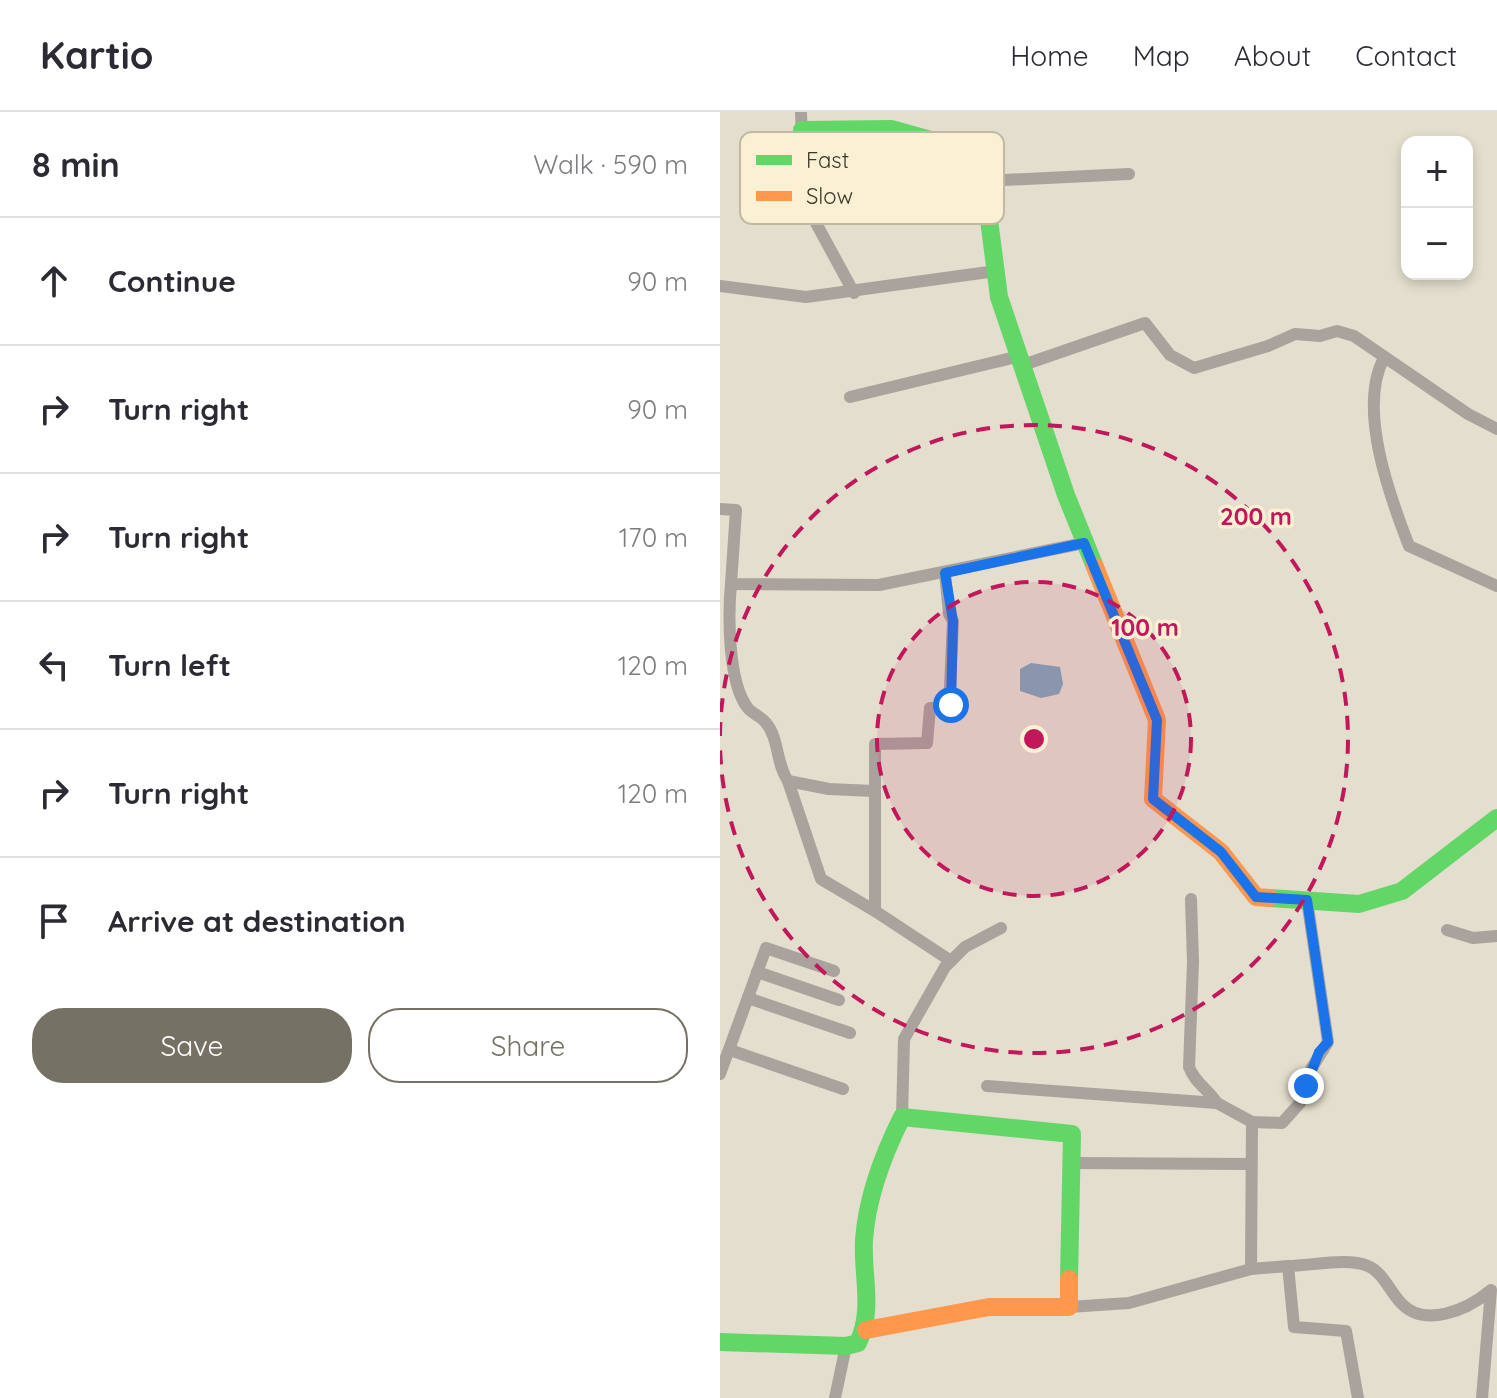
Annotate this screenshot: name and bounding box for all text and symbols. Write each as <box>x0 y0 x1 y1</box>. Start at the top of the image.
text: Kartio <box>40 31 153 79</box>
text: Home <box>1010 38 1089 73</box>
text: Map <box>1133 38 1190 73</box>
text: About <box>1234 38 1311 73</box>
text: Contact <box>1355 38 1457 73</box>
legend <box>740 132 1004 224</box>
map controls <box>1401 136 1473 280</box>
button: + <box>1401 136 1473 208</box>
text: 8 min <box>32 143 120 186</box>
text: Fast <box>806 146 849 174</box>
text: Walk · 590 m <box>533 148 688 181</box>
text: Slow <box>806 182 853 210</box>
button: − <box>1401 208 1473 280</box>
icon: ahead <box>32 259 76 303</box>
text: Continue <box>108 262 236 300</box>
text: 90 m <box>627 265 688 298</box>
icon: right <box>32 387 76 431</box>
text: Turn right <box>108 390 249 428</box>
text: 90 m <box>627 393 688 426</box>
text: 200 m <box>1220 501 1292 531</box>
icon: right <box>32 515 76 559</box>
text: Turn right <box>108 518 249 556</box>
text: 170 m <box>619 521 688 554</box>
text: 100 m <box>1111 612 1179 642</box>
icon: left <box>32 643 76 687</box>
text: Turn left <box>108 646 231 684</box>
text: 120 m <box>618 649 688 682</box>
route start <box>933 687 969 723</box>
centre of rings <box>1020 725 1048 753</box>
icon: right <box>32 771 76 815</box>
text: Turn right <box>108 774 249 812</box>
text: 120 m <box>618 777 688 810</box>
icon: arrive <box>32 899 76 943</box>
text: Arrive at destination <box>108 902 406 940</box>
button: Save <box>32 1008 352 1083</box>
button: Share <box>368 1008 688 1083</box>
route end <box>1288 1068 1324 1104</box>

